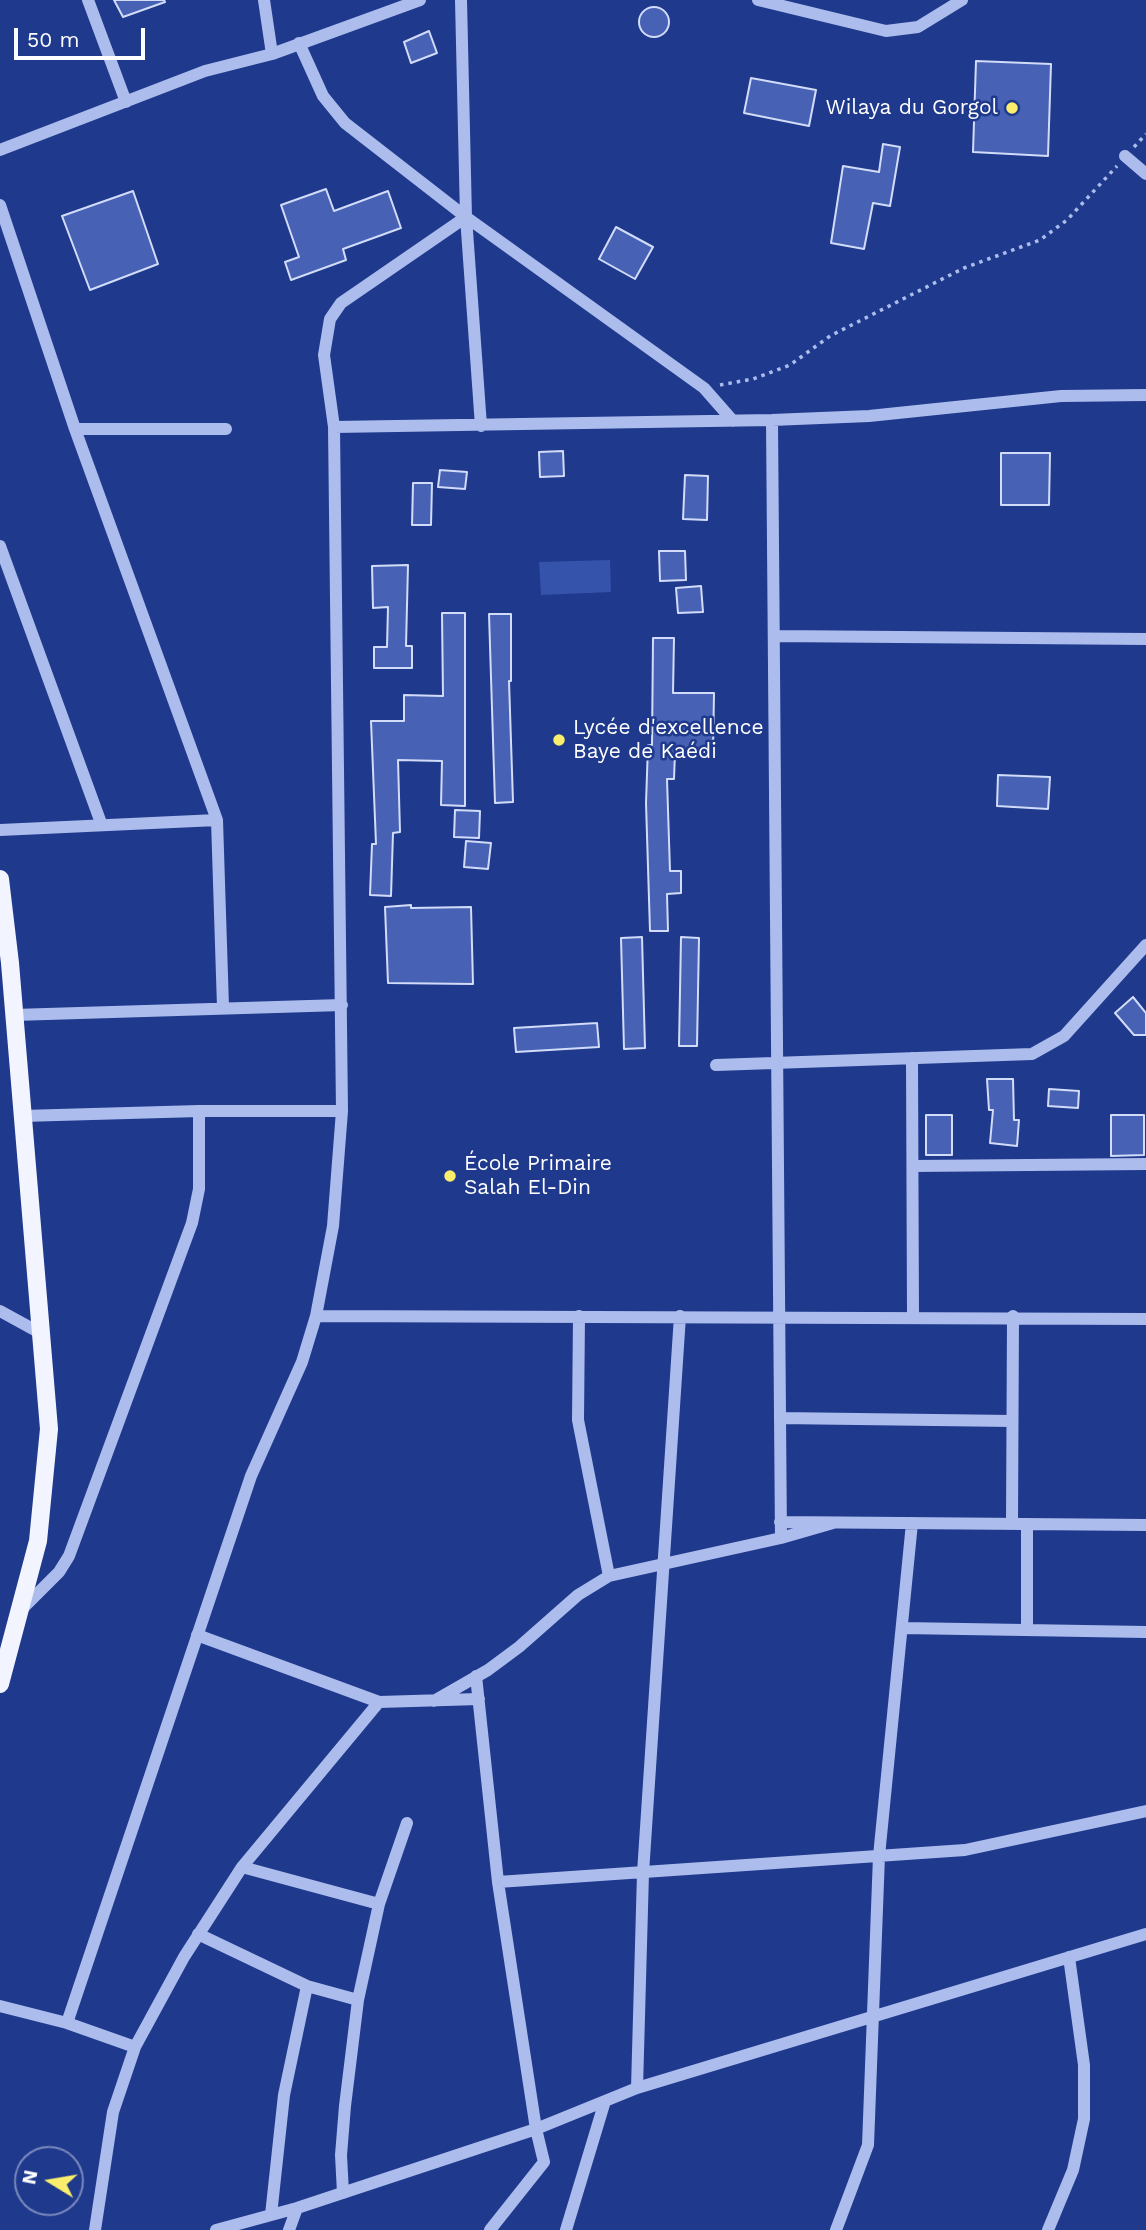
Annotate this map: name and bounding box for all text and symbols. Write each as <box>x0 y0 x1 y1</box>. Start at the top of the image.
scale bar <box>18 14 149 58</box>
text: 50 m <box>27 27 79 52</box>
place label: Wilaya du Gorgol <box>826 95 998 121</box>
marker: Wilaya du Gorgol <box>1004 100 1020 116</box>
place label: Lycée d'excellence Baye de Kaédi <box>573 715 764 765</box>
marker: Lycée d'excellence Baye de Kaédi <box>551 732 567 748</box>
place label: École Primaire Salah El-Din <box>464 1151 612 1201</box>
marker: École Primaire Salah El-Din <box>442 1168 458 1184</box>
north arrow <box>14 2146 84 2216</box>
text: N <box>17 2168 42 2186</box>

